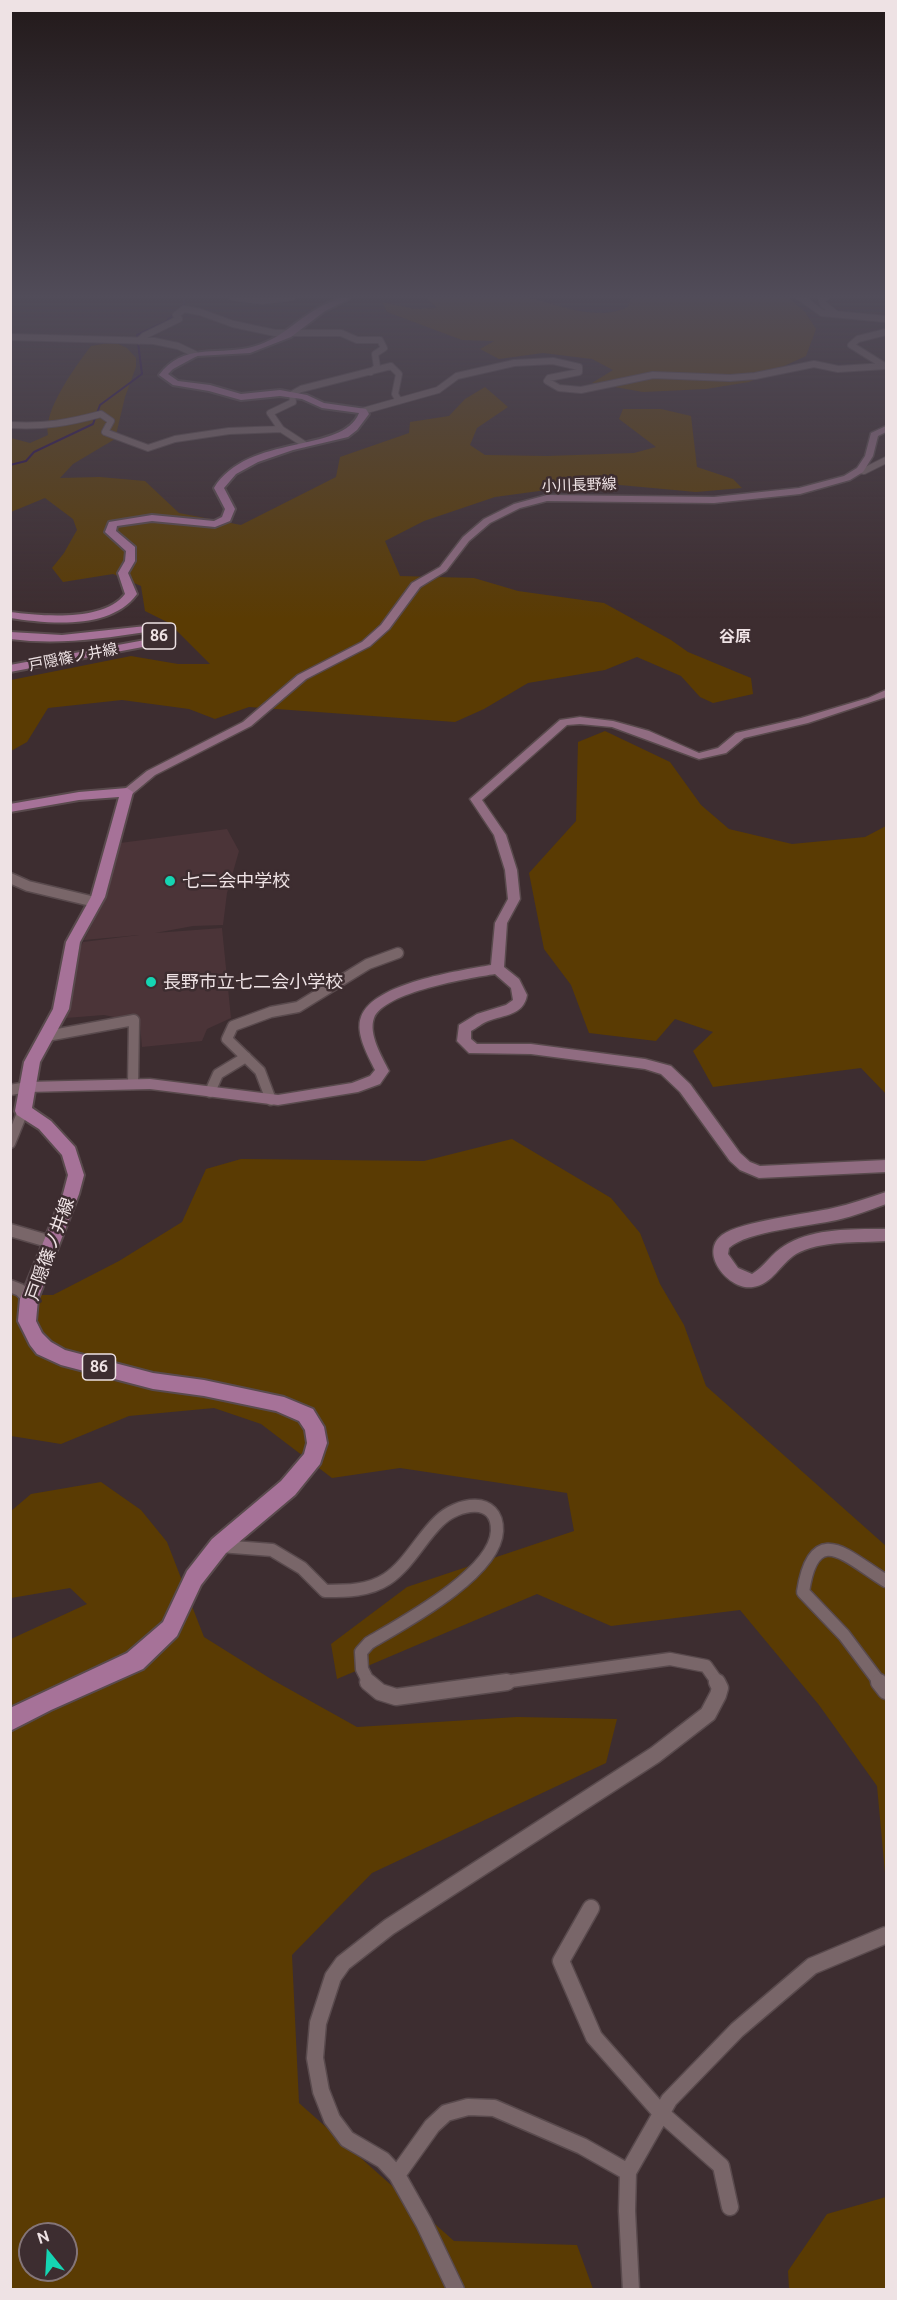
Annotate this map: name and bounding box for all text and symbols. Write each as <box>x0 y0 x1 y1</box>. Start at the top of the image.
street label: 小川長野線 <box>541 475 617 495</box>
road number: 86 <box>142 623 176 649</box>
district label: 谷原 <box>719 627 751 647</box>
street label: 戸隠篠ノ井線 <box>27 640 119 674</box>
place label: 七二会中学校 <box>182 870 290 892</box>
marker: 七二会中学校 <box>163 874 177 888</box>
place label: 長野市立七二会小学校 <box>163 971 343 993</box>
marker: 長野市立七二会小学校 <box>144 975 158 989</box>
street label: 戸隠篠ノ井線 <box>21 1195 79 1303</box>
road number: 86 <box>82 1354 116 1380</box>
north arrow <box>18 2222 78 2282</box>
text: N <box>35 2226 52 2247</box>

